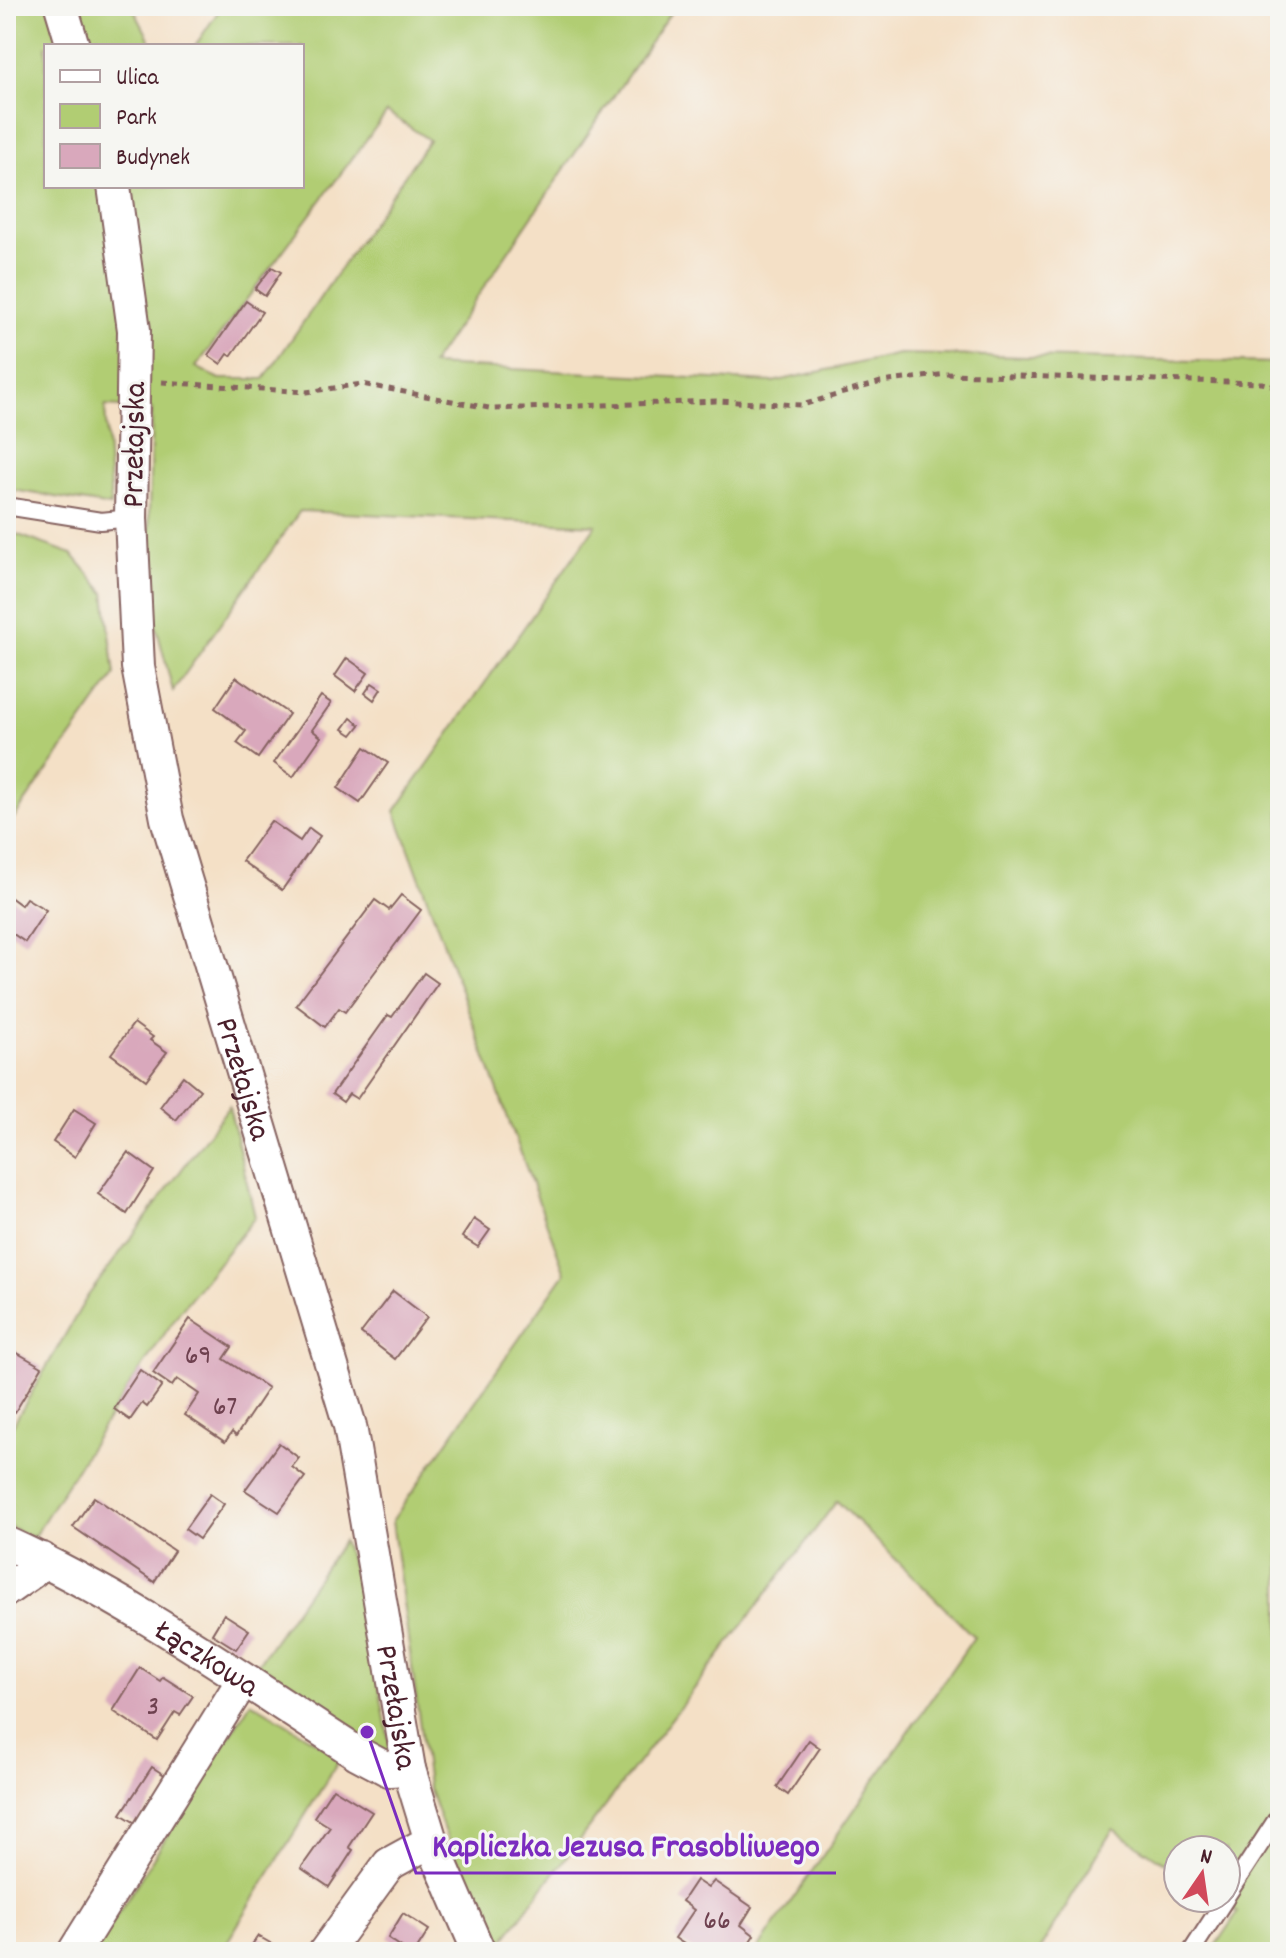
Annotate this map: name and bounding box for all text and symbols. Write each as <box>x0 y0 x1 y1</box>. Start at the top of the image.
legend <box>44 44 304 188</box>
text: Ulica <box>116 62 159 96</box>
text: Park <box>116 102 157 136</box>
text: Budynek <box>116 142 190 176</box>
street label: Przełajska <box>113 381 161 508</box>
street label: Przełajska <box>200 1013 281 1147</box>
house number: 69 <box>185 1338 211 1378</box>
house number: 67 <box>213 1389 237 1429</box>
street label: Łączkowa <box>144 1610 268 1712</box>
street label: Przełajska <box>360 1642 427 1774</box>
house number: 3 <box>147 1689 159 1729</box>
callout: Kapliczka Jezusa Frasobliwego <box>416 1815 836 1873</box>
text: Kapliczka Jezusa Frasobliwego <box>432 1825 820 1874</box>
north arrow <box>1162 1834 1242 1914</box>
text: N <box>1197 1842 1215 1874</box>
house number: 66 <box>703 1903 731 1943</box>

